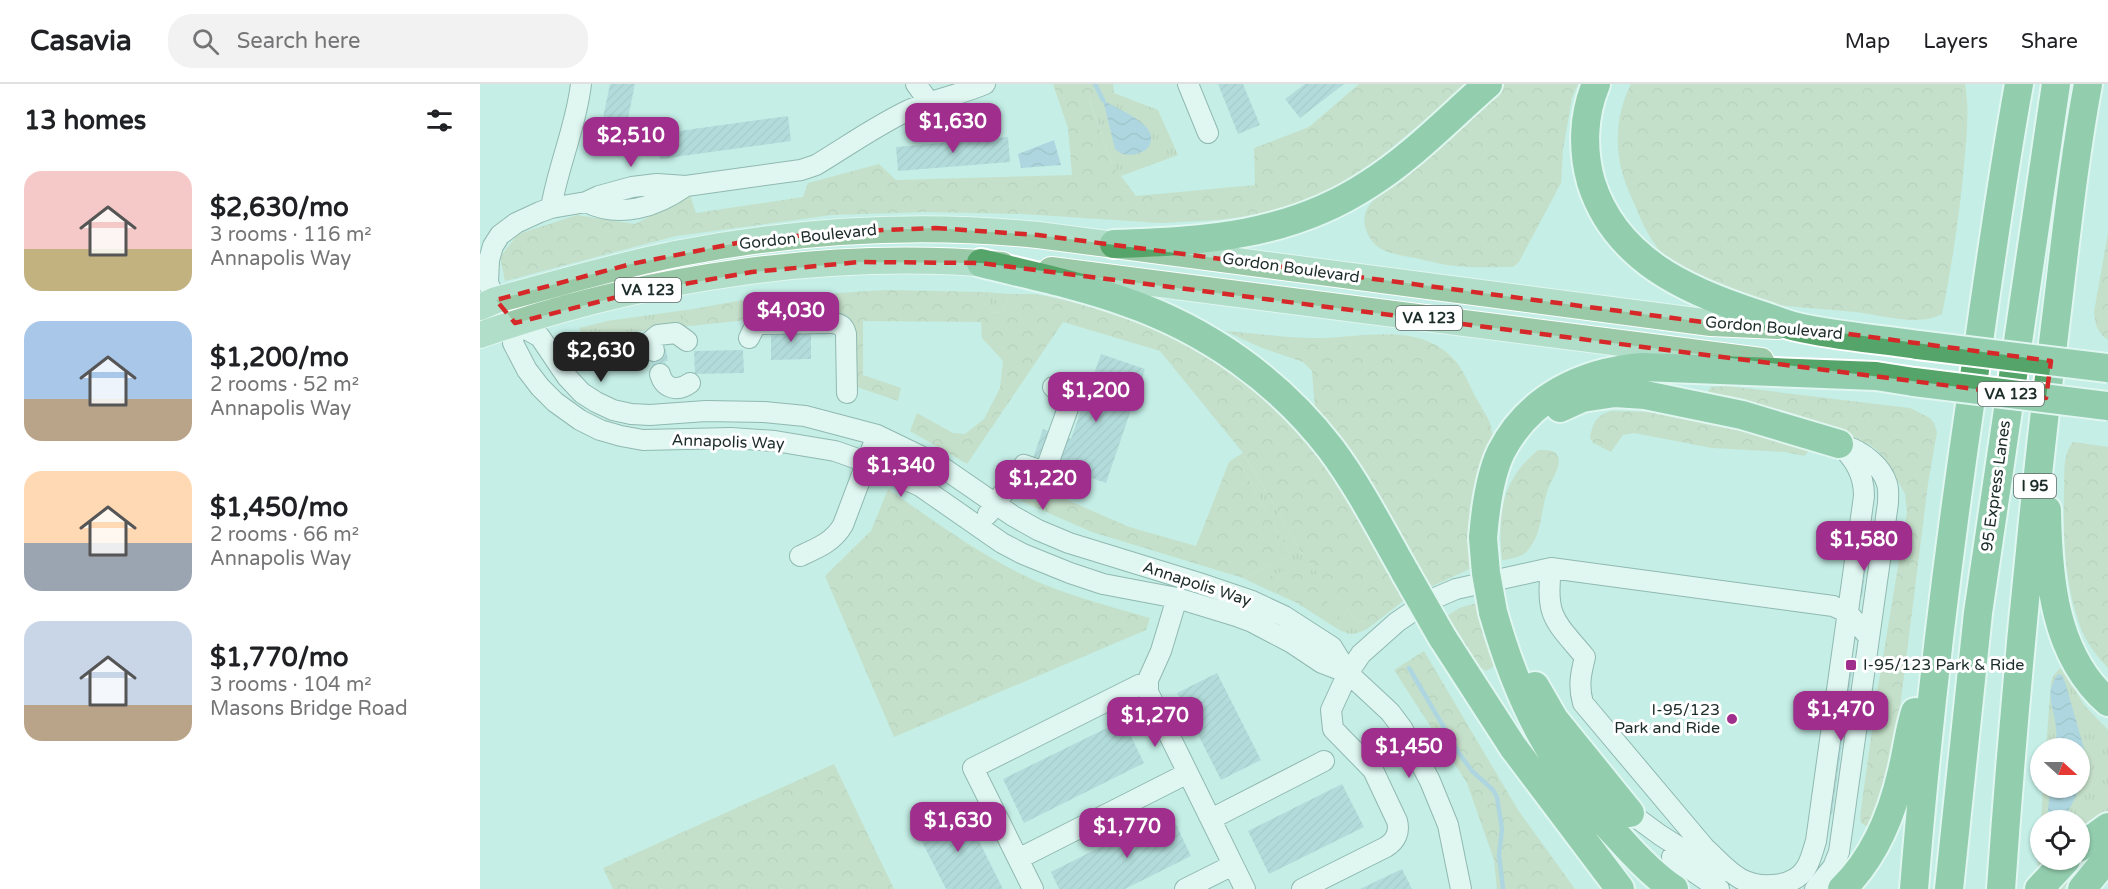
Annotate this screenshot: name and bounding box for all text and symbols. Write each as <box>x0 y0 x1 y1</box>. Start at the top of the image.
search box <box>168 14 588 68</box>
text: Casavia <box>30 24 132 58</box>
icon: search <box>189 25 222 58</box>
text: Search here <box>237 28 360 54</box>
text: Map <box>1845 29 1890 54</box>
text: Layers <box>1923 29 1988 54</box>
text: Share <box>2021 29 2078 54</box>
pin: $1,630 <box>904 103 1002 154</box>
icon: filters <box>423 104 456 137</box>
text: 13 homes <box>24 105 146 136</box>
text: $1,630 <box>919 110 987 134</box>
pin: $2,510 <box>582 117 680 168</box>
text: $2,510 <box>597 124 665 148</box>
text: $2,630/mo <box>210 192 349 223</box>
icon: home <box>72 195 144 267</box>
street label: Gordon Boulevard <box>738 220 878 254</box>
text: 3 rooms · 116 m² <box>210 223 372 247</box>
text: Annapolis Way <box>210 247 351 271</box>
street label: Gordon Boulevard <box>1221 248 1361 288</box>
road number: VA 123 <box>615 278 681 302</box>
pin: $4,030 <box>742 292 840 343</box>
text: $4,030 <box>757 299 825 323</box>
road number: VA 123 <box>1396 306 1462 330</box>
street label: Gordon Boulevard <box>1704 312 1844 344</box>
pin: $2,630 <box>552 332 650 383</box>
text: $2,630 <box>567 339 635 363</box>
text: $1,200/mo <box>210 342 349 373</box>
icon: home <box>72 345 144 417</box>
pin: $1,200 <box>1047 372 1145 423</box>
text: 2 rooms · 52 m² <box>210 373 359 397</box>
text: $1,200 <box>1062 379 1130 403</box>
road number: VA 123 <box>1978 382 2044 406</box>
text: Annapolis Way <box>210 397 351 421</box>
street label: 95 Express Lanes <box>1977 419 2015 553</box>
street label: Annapolis Way <box>671 430 785 454</box>
pin: $1,340 <box>852 447 950 498</box>
text: $1,340 <box>867 454 935 478</box>
pin: $1,220 <box>994 460 1092 511</box>
text: $1,220 <box>1009 467 1077 491</box>
road number: I 95 <box>2014 474 2056 498</box>
text: $1,450/mo <box>210 492 348 523</box>
icon: home <box>72 495 144 567</box>
pin: $1,580 <box>1815 521 1913 572</box>
text: 2 rooms · 66 m² <box>210 523 359 547</box>
text: $1,580 <box>1830 528 1898 552</box>
text: Annapolis Way <box>210 547 351 571</box>
street label: Annapolis Way <box>1140 557 1254 611</box>
text: $1,770/mo <box>210 642 349 673</box>
icon: home <box>72 645 144 717</box>
place label: I-95/123 Park & Ride <box>1863 655 2024 675</box>
marker: I-95/123 Park & Ride <box>1844 658 1858 672</box>
text: 3 rooms · 104 m² <box>210 673 372 697</box>
pin: $1,470 <box>1792 691 1890 742</box>
text: Masons Bridge Road <box>210 697 408 721</box>
pin: $1,270 <box>1106 697 1204 748</box>
text: $1,470 <box>1807 698 1875 722</box>
place label: I-95/123 Park and Ride <box>1614 700 1720 738</box>
text: $1,270 <box>1121 704 1189 728</box>
marker: I-95/123 Park and Ride <box>1725 712 1739 726</box>
pin: $1,450 <box>1360 728 1458 779</box>
text: $1,450 <box>1375 735 1443 759</box>
north arrow <box>2030 738 2090 798</box>
map controls <box>2030 738 2090 870</box>
pin: $1,630 <box>909 802 1007 853</box>
pin: $1,770 <box>1078 808 1176 859</box>
text: $1,630 <box>924 809 992 833</box>
button: locate <box>2030 810 2090 870</box>
text: $1,770 <box>1093 815 1161 839</box>

